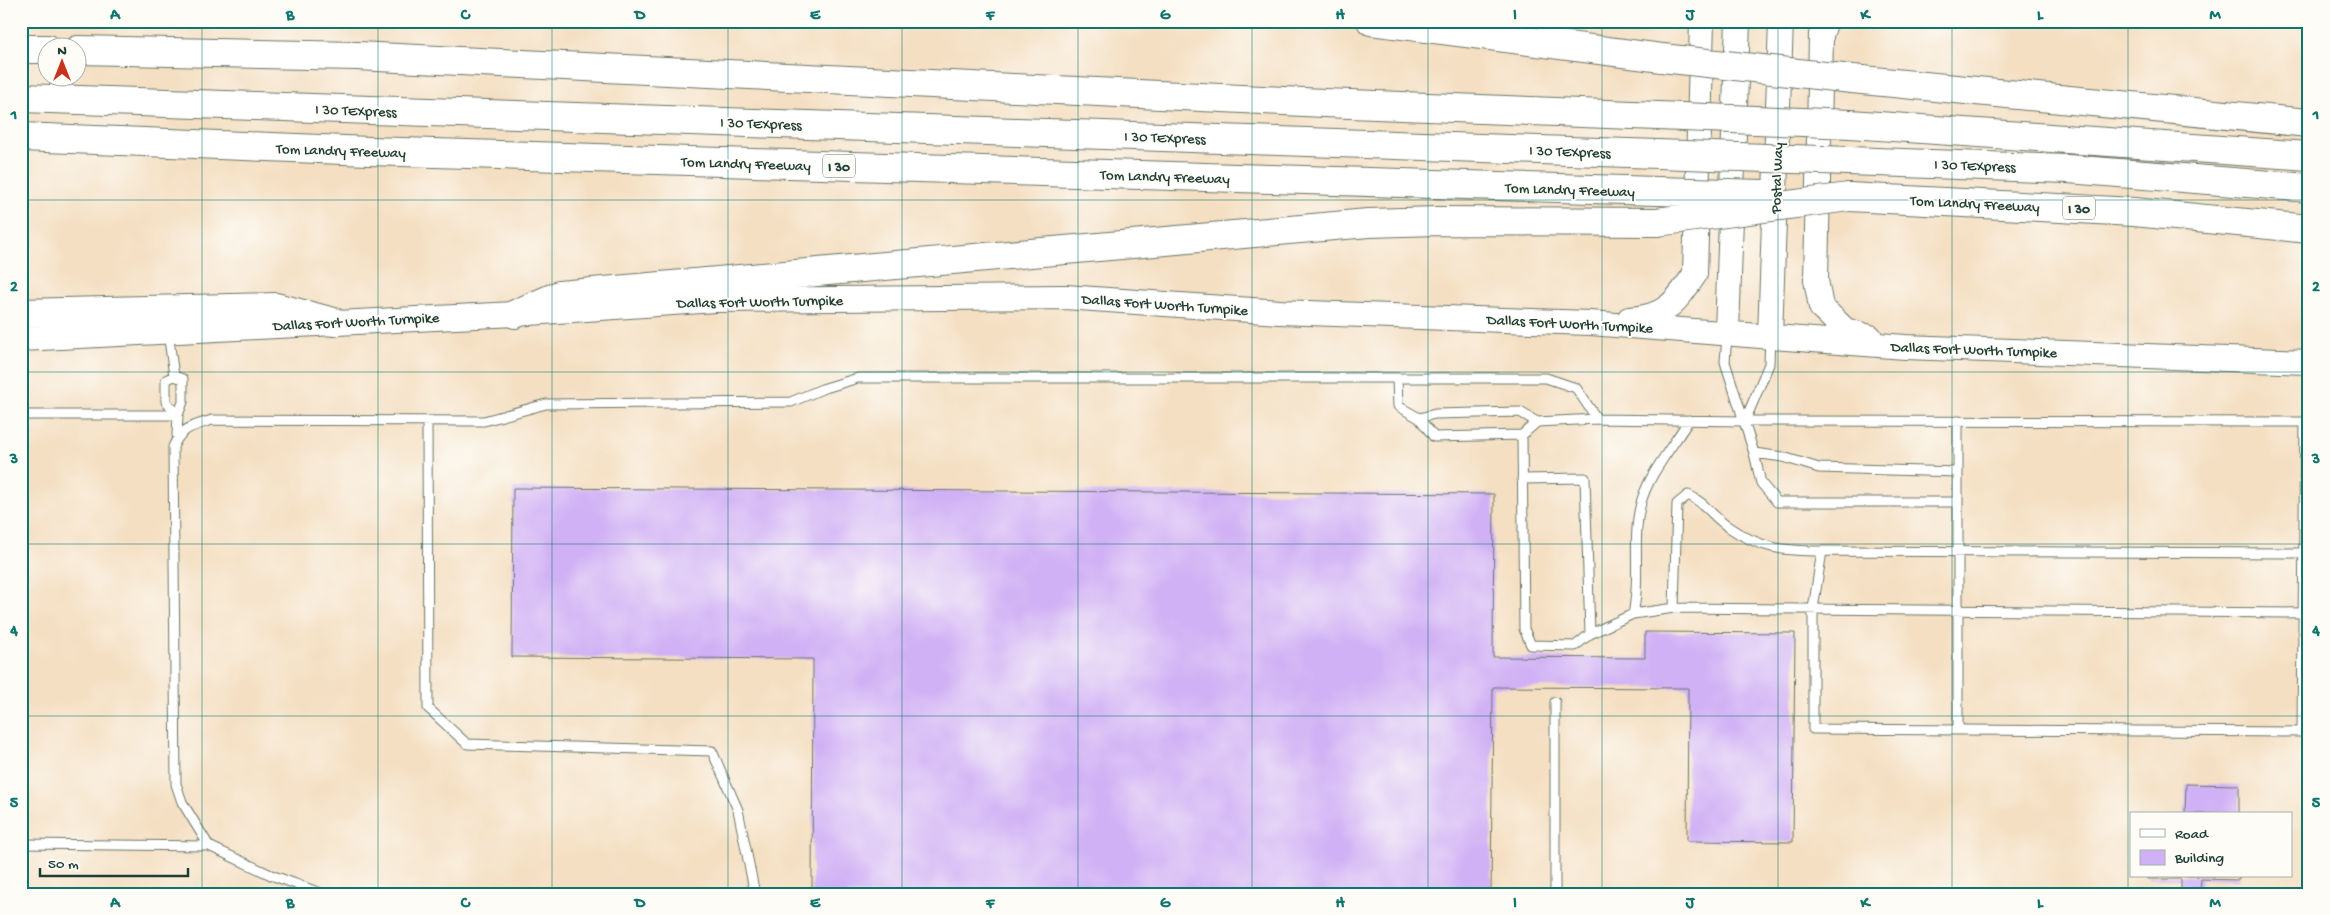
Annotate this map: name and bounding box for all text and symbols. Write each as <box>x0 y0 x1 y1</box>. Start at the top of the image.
text: A <box>109 7 121 26</box>
text: B <box>285 7 295 26</box>
text: C <box>460 7 471 26</box>
text: D <box>633 7 646 26</box>
text: E <box>810 7 821 26</box>
text: F <box>985 7 996 26</box>
text: G <box>1160 7 1171 26</box>
text: H <box>1335 7 1345 26</box>
text: I <box>1513 7 1517 26</box>
text: J <box>1685 7 1696 26</box>
text: K <box>1860 7 1872 26</box>
text: L <box>2037 7 2044 26</box>
text: M <box>2209 7 2221 26</box>
north arrow <box>38 38 88 88</box>
text: N <box>57 43 67 60</box>
street label: I 30 TEXpress <box>315 102 397 122</box>
text: 1 <box>10 107 17 126</box>
text: 1 <box>2312 107 2319 126</box>
street label: I 30 TEXpress <box>720 115 802 135</box>
street label: I 30 TEXpress <box>1124 129 1206 149</box>
street label: Tom Landry Freeway <box>275 141 407 163</box>
street label: Postal Way <box>1768 141 1788 215</box>
street label: I 30 TEXpress <box>1529 143 1611 163</box>
street label: Tom Landry Freeway <box>680 154 812 176</box>
road number: I 30 <box>823 154 855 178</box>
street label: I 30 TEXpress <box>1934 157 2016 177</box>
street label: Tom Landry Freeway <box>1099 167 1231 189</box>
street label: Tom Landry Freeway <box>1504 180 1636 202</box>
street label: Tom Landry Freeway <box>1909 193 2041 217</box>
road number: I 30 <box>2063 197 2095 220</box>
text: 2 <box>10 279 18 298</box>
text: 2 <box>2312 279 2320 298</box>
street label: Dallas Fort Worth Turnpike <box>1080 291 1249 321</box>
street label: Dallas Fort Worth Turnpike <box>676 293 844 313</box>
street label: Dallas Fort Worth Turnpike <box>272 310 440 336</box>
street label: Dallas Fort Worth Turnpike <box>1485 312 1654 338</box>
street label: Dallas Fort Worth Turnpike <box>1889 339 2058 363</box>
text: 3 <box>9 451 18 470</box>
text: 3 <box>2311 451 2320 470</box>
text: 4 <box>9 623 18 642</box>
text: 4 <box>2311 623 2320 642</box>
text: 5 <box>10 795 19 814</box>
text: 5 <box>2312 795 2321 814</box>
legend <box>2130 812 2292 878</box>
text: Road <box>2175 826 2209 844</box>
scale bar <box>40 845 188 877</box>
text: Building <box>2174 850 2224 868</box>
text: 50 m <box>48 856 79 874</box>
text: A <box>109 895 121 914</box>
text: B <box>285 895 295 914</box>
text: C <box>460 895 471 914</box>
text: D <box>633 895 646 914</box>
text: E <box>810 895 821 914</box>
text: F <box>985 895 996 914</box>
text: G <box>1160 895 1171 914</box>
text: H <box>1335 895 1345 914</box>
text: I <box>1513 895 1517 914</box>
text: J <box>1685 895 1696 914</box>
text: K <box>1860 895 1872 914</box>
text: L <box>2037 895 2044 914</box>
text: M <box>2209 895 2221 914</box>

